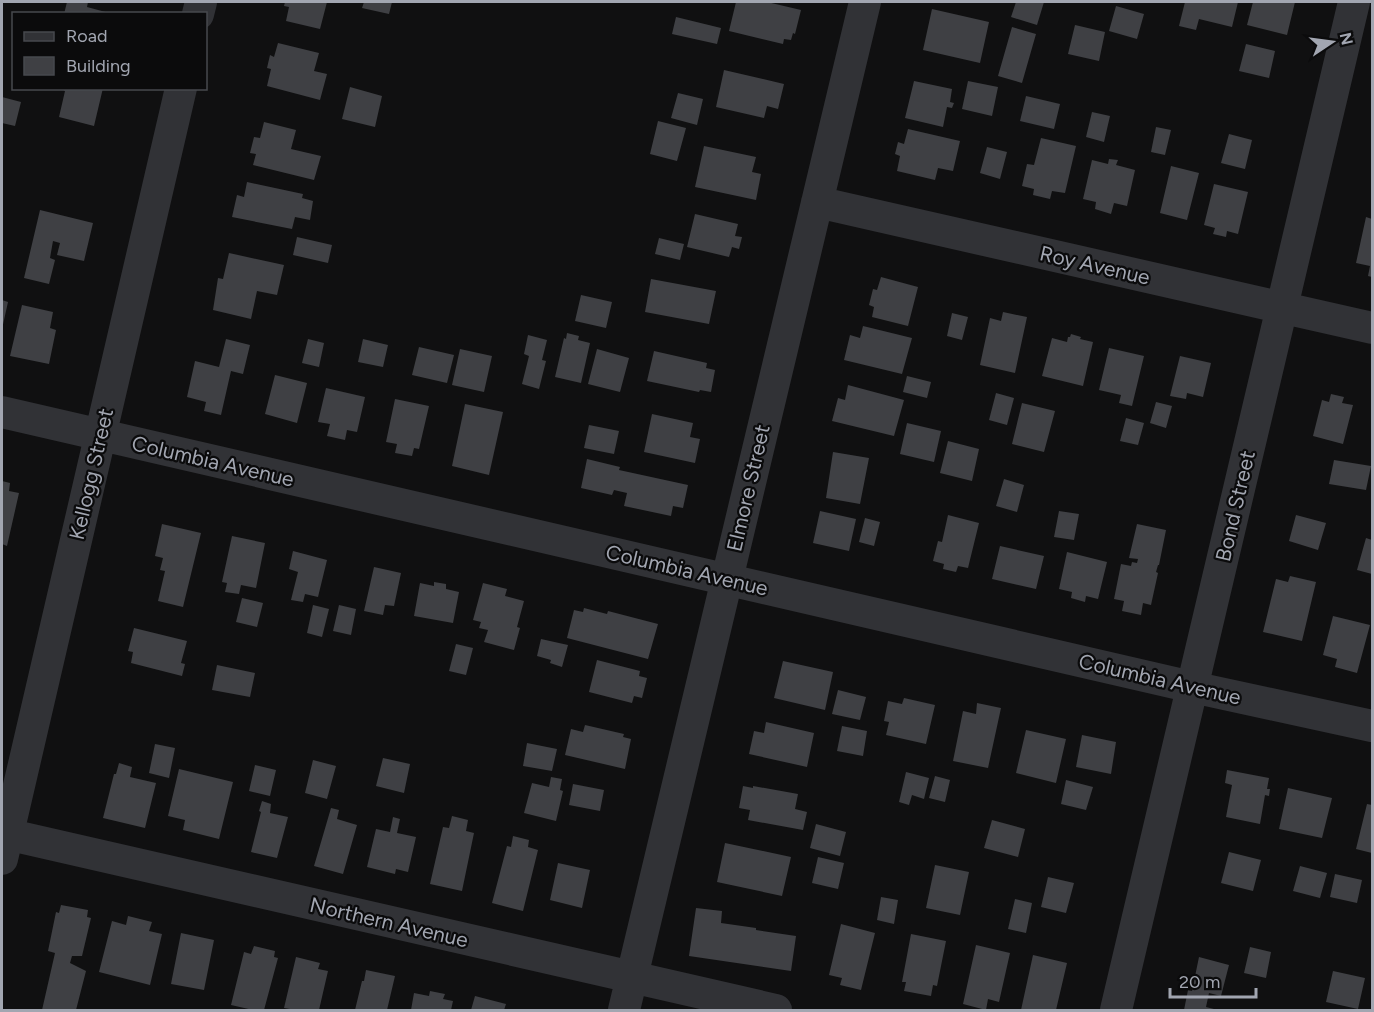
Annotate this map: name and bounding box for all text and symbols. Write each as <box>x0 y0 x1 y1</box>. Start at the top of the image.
legend <box>12 12 207 90</box>
north arrow <box>1302 12 1362 72</box>
text: Road <box>66 25 107 47</box>
text: N <box>1335 31 1357 47</box>
text: Building <box>66 55 131 77</box>
street label: Roy Avenue <box>1037 240 1153 290</box>
street label: Kellogg Street <box>64 406 118 542</box>
street label: Elmore Street <box>721 422 775 554</box>
street label: Columbia Avenue <box>129 430 297 492</box>
street label: Bond Street <box>1210 448 1260 564</box>
street label: Columbia Avenue <box>603 539 771 601</box>
street label: Columbia Avenue <box>1076 648 1244 710</box>
street label: Northern Avenue <box>307 892 471 952</box>
scale bar <box>1170 961 1256 999</box>
text: 20 m <box>1179 971 1220 993</box>

